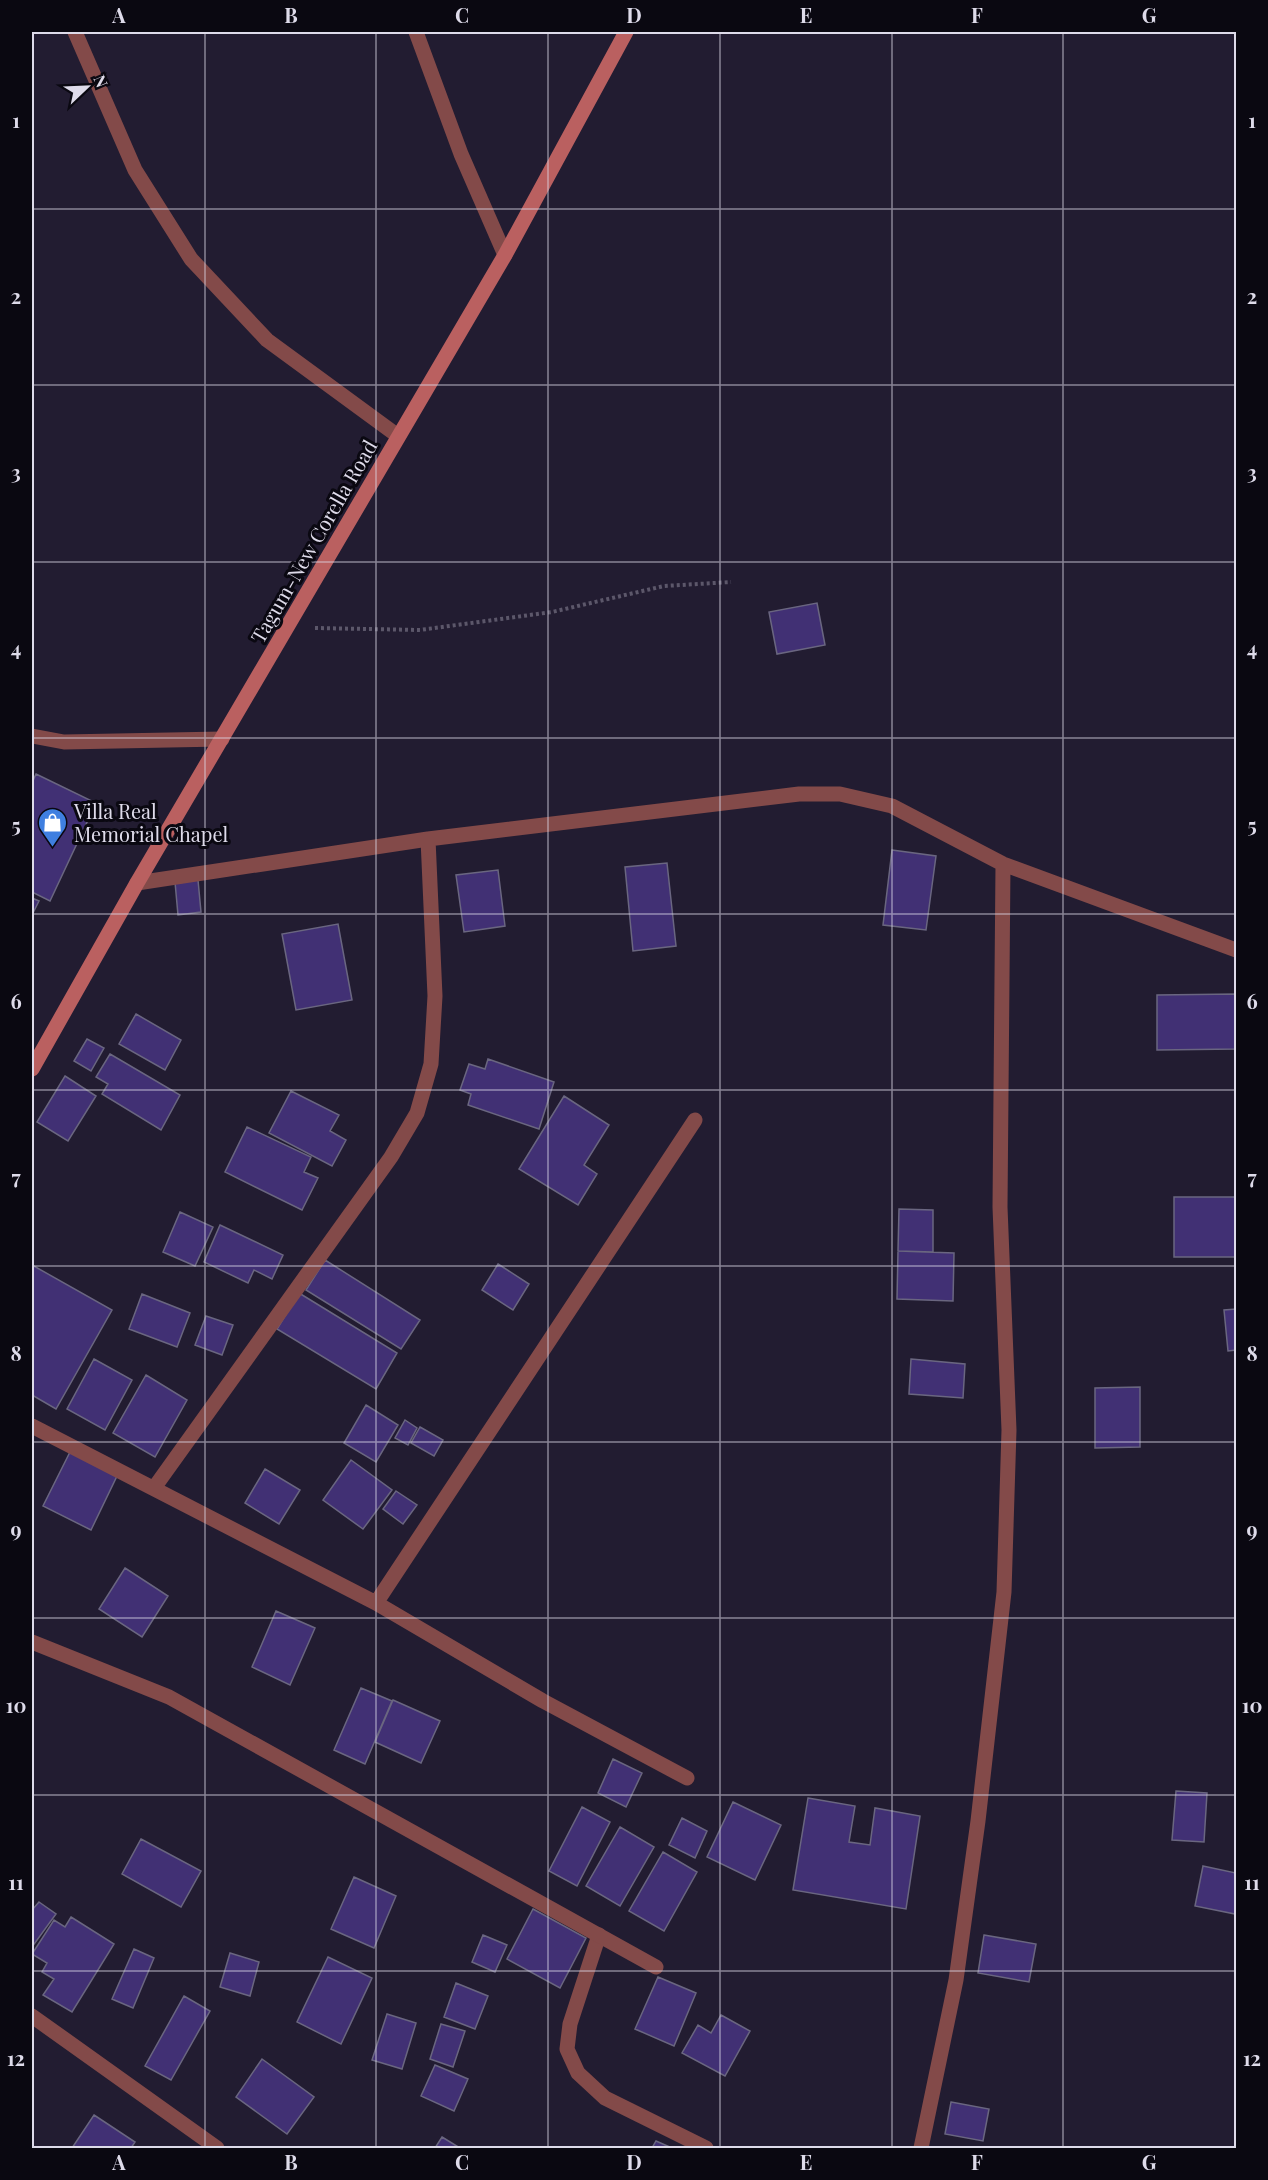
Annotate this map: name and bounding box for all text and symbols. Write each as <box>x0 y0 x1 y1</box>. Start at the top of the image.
text: A <box>111 1 126 28</box>
text: B <box>284 1 298 28</box>
text: C <box>455 1 469 28</box>
text: D <box>626 1 642 28</box>
text: E <box>800 1 812 28</box>
text: F <box>971 1 983 28</box>
text: G <box>1142 1 1157 28</box>
north arrow <box>57 57 117 117</box>
text: N <box>89 72 113 91</box>
text: 1 <box>12 106 20 133</box>
text: 1 <box>1248 106 1256 133</box>
text: 2 <box>11 282 21 309</box>
text: 2 <box>1247 282 1257 309</box>
street label: Tagum-New Corella Road <box>244 434 382 648</box>
text: 3 <box>11 458 21 485</box>
text: 3 <box>1247 458 1257 485</box>
text: 4 <box>11 634 21 661</box>
text: 4 <box>1247 634 1257 661</box>
place label: Villa Real Memorial Chapel <box>73 797 229 847</box>
shop icon: Villa Real Memorial Chapel <box>37 806 69 848</box>
text: 5 <box>11 811 21 838</box>
text: 5 <box>1247 811 1257 838</box>
text: 6 <box>10 987 22 1014</box>
text: 6 <box>1246 987 1258 1014</box>
text: 7 <box>11 1163 21 1190</box>
text: 7 <box>1247 1163 1257 1190</box>
text: 8 <box>10 1339 22 1366</box>
text: 8 <box>1246 1339 1258 1366</box>
text: 9 <box>10 1515 22 1542</box>
text: 9 <box>1246 1515 1258 1542</box>
text: 10 <box>6 1691 26 1718</box>
text: 10 <box>1242 1691 1262 1718</box>
text: 11 <box>8 1868 24 1895</box>
text: 11 <box>1244 1868 1260 1895</box>
text: 12 <box>7 2044 25 2071</box>
text: 12 <box>1243 2044 1261 2071</box>
text: A <box>111 2148 126 2175</box>
text: B <box>284 2148 298 2175</box>
text: C <box>455 2148 469 2175</box>
text: D <box>626 2148 642 2175</box>
text: E <box>800 2148 812 2175</box>
text: F <box>971 2148 983 2175</box>
text: G <box>1142 2148 1157 2175</box>

